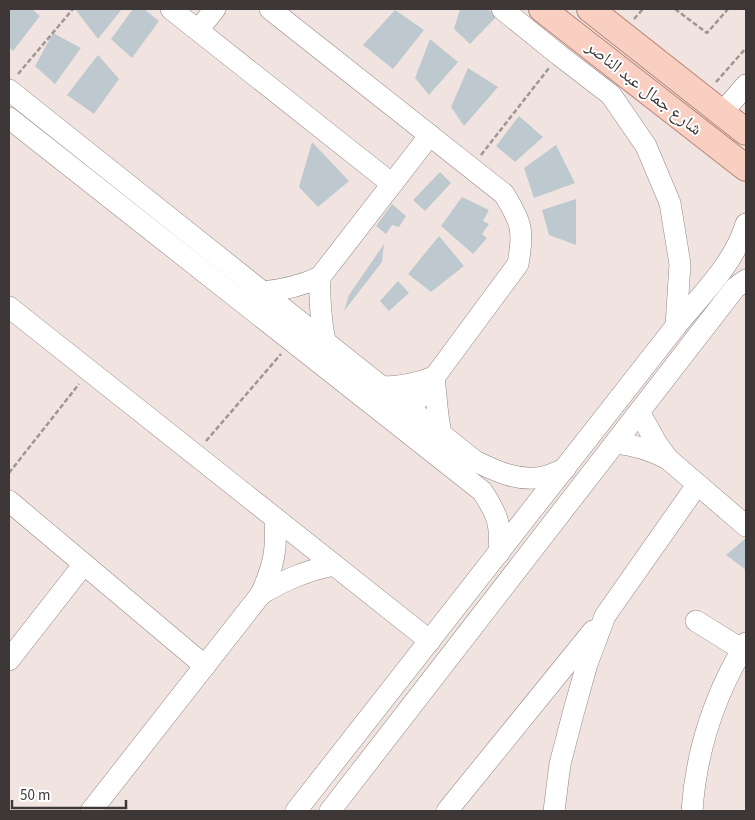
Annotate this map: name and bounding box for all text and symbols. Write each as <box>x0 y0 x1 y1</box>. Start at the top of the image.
street label: شارع جمال عبد الناصر <box>580 34 707 141</box>
scale bar <box>12 778 126 810</box>
text: 50 m <box>20 785 50 806</box>

